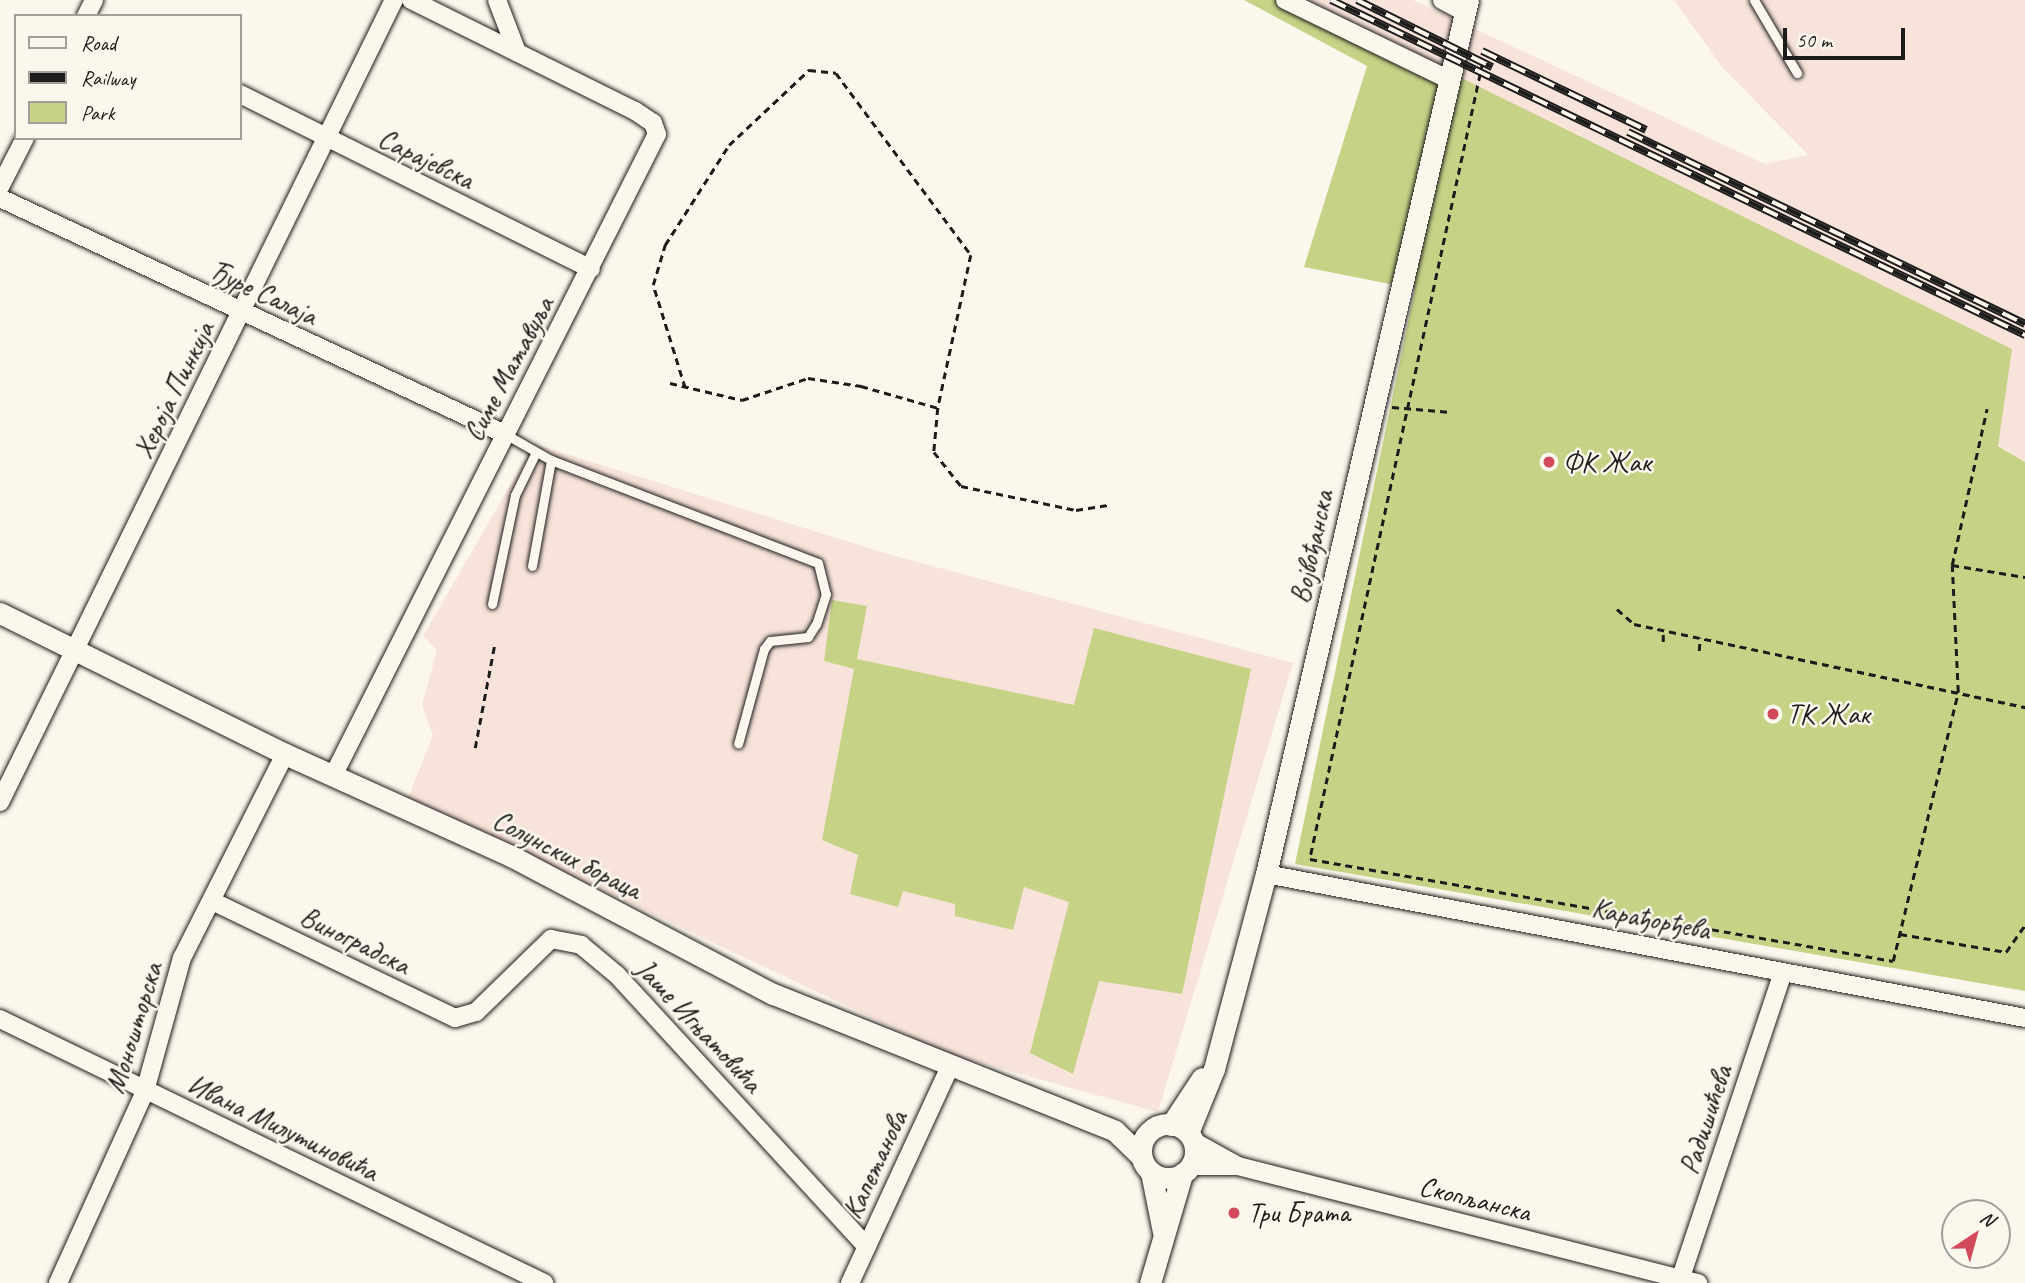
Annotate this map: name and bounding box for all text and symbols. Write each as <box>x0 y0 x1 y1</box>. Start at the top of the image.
legend <box>14 14 242 140</box>
scale bar <box>1787 14 1910 58</box>
text: 50 m <box>1796 27 1832 53</box>
text: Road <box>81 30 116 56</box>
text: Railway <box>81 65 135 91</box>
text: Park <box>81 100 114 126</box>
street label: Сарајевска <box>373 122 479 196</box>
street label: Ђуре Салаја <box>202 253 324 333</box>
street label: Симе Матавуља <box>458 292 560 446</box>
street label: Хероја Пинкија <box>126 316 222 464</box>
place label: ФК Жак <box>1563 445 1648 479</box>
marker: ФК Жак <box>1541 454 1557 470</box>
street label: Војвођанска <box>1284 487 1340 607</box>
place label: ТК Жак <box>1787 697 1866 731</box>
marker: ТК Жак <box>1765 706 1781 722</box>
street label: Солунских бораца <box>487 803 647 907</box>
street label: Карађорђева <box>1589 891 1713 947</box>
street label: Виноградска <box>295 900 415 982</box>
street label: Јаше Игњатовића <box>629 952 769 1100</box>
street label: Моношторска <box>98 959 170 1097</box>
street label: Радишићева <box>1673 1061 1739 1179</box>
street label: Ивана Милутиновића <box>180 1066 386 1190</box>
street label: Капетанова <box>836 1106 914 1224</box>
street label: Скопљанска <box>1416 1169 1534 1229</box>
place label: Три Брата <box>1248 1196 1351 1230</box>
north arrow <box>1941 1199 2011 1269</box>
marker: Три Брата <box>1226 1205 1242 1221</box>
text: N <box>1975 1205 1999 1232</box>

